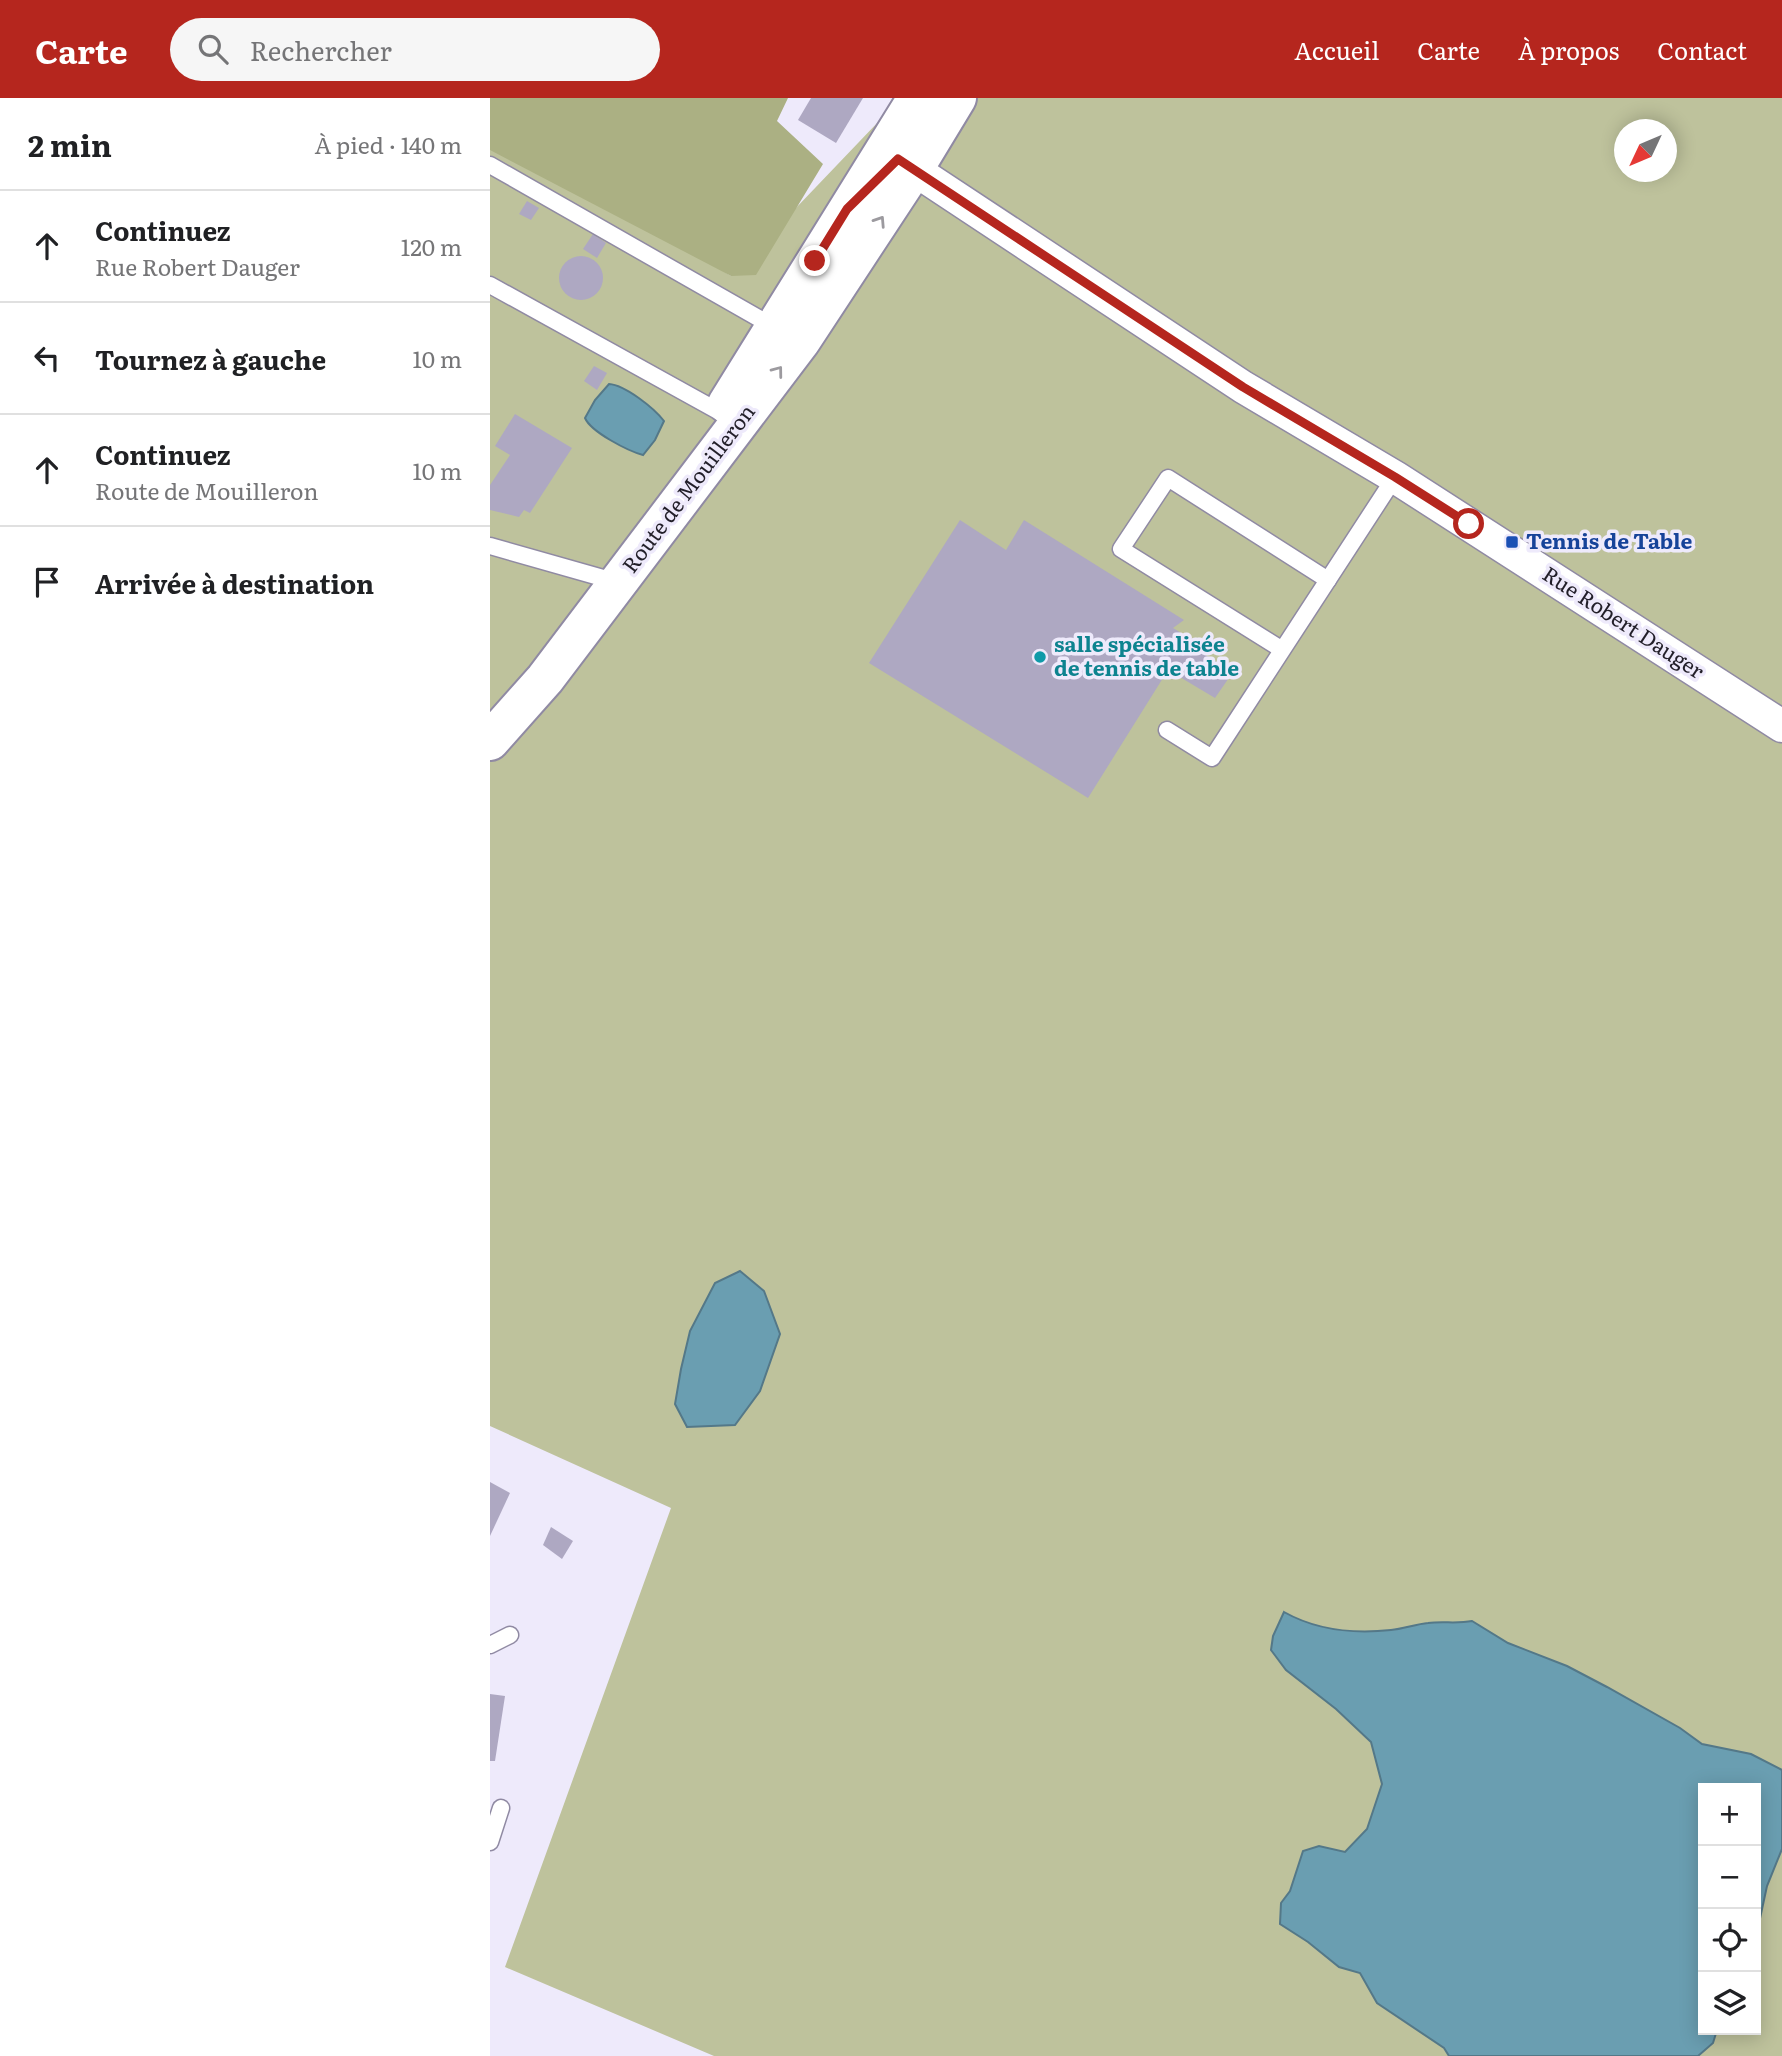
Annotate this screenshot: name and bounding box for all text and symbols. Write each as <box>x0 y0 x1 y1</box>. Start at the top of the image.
search box <box>170 18 660 81</box>
text: Carte <box>35 25 128 74</box>
icon: search <box>194 30 232 68</box>
text: Rechercher <box>250 30 392 69</box>
text: Accueil <box>1294 32 1379 67</box>
text: Carte <box>1417 32 1480 67</box>
text: À propos <box>1518 32 1619 67</box>
text: Contact <box>1657 32 1747 67</box>
north arrow <box>1614 119 1677 182</box>
text: 2 min <box>28 122 112 166</box>
text: À pied · 140 m <box>314 127 462 161</box>
text: Continuez <box>95 210 231 249</box>
one-way arrow <box>872 216 884 229</box>
icon: ahead <box>28 227 66 265</box>
text: 120 m <box>401 229 462 263</box>
route end <box>799 245 830 276</box>
text: Rue Robert Dauger <box>95 249 300 283</box>
icon: left <box>28 339 66 377</box>
text: Tournez à gauche <box>95 339 326 378</box>
text: 10 m <box>412 341 462 375</box>
one-way arrow <box>770 367 783 379</box>
street label: Route de Mouilleron <box>613 397 761 578</box>
text: Continuez <box>95 434 231 473</box>
icon: ahead <box>28 451 66 489</box>
text: 10 m <box>412 453 462 487</box>
text: Route de Mouilleron <box>95 473 319 507</box>
route start <box>1453 508 1484 539</box>
place label: Tennis de Table <box>1526 524 1693 555</box>
marker: Tennis de Table <box>1504 534 1520 550</box>
street label: Rue Robert Dauger <box>1537 557 1711 685</box>
icon: arrive <box>28 563 66 601</box>
text: Arrivée à destination <box>95 563 374 602</box>
place label: salle spécialisée de tennis de table <box>1054 627 1239 682</box>
marker: salle spécialisée de tennis de table <box>1032 649 1048 665</box>
map controls <box>1698 1783 1761 2035</box>
button: + <box>1698 1783 1761 1846</box>
button: − <box>1698 1846 1761 1909</box>
button: locate <box>1698 1909 1761 1972</box>
button: layers <box>1698 1972 1761 2035</box>

